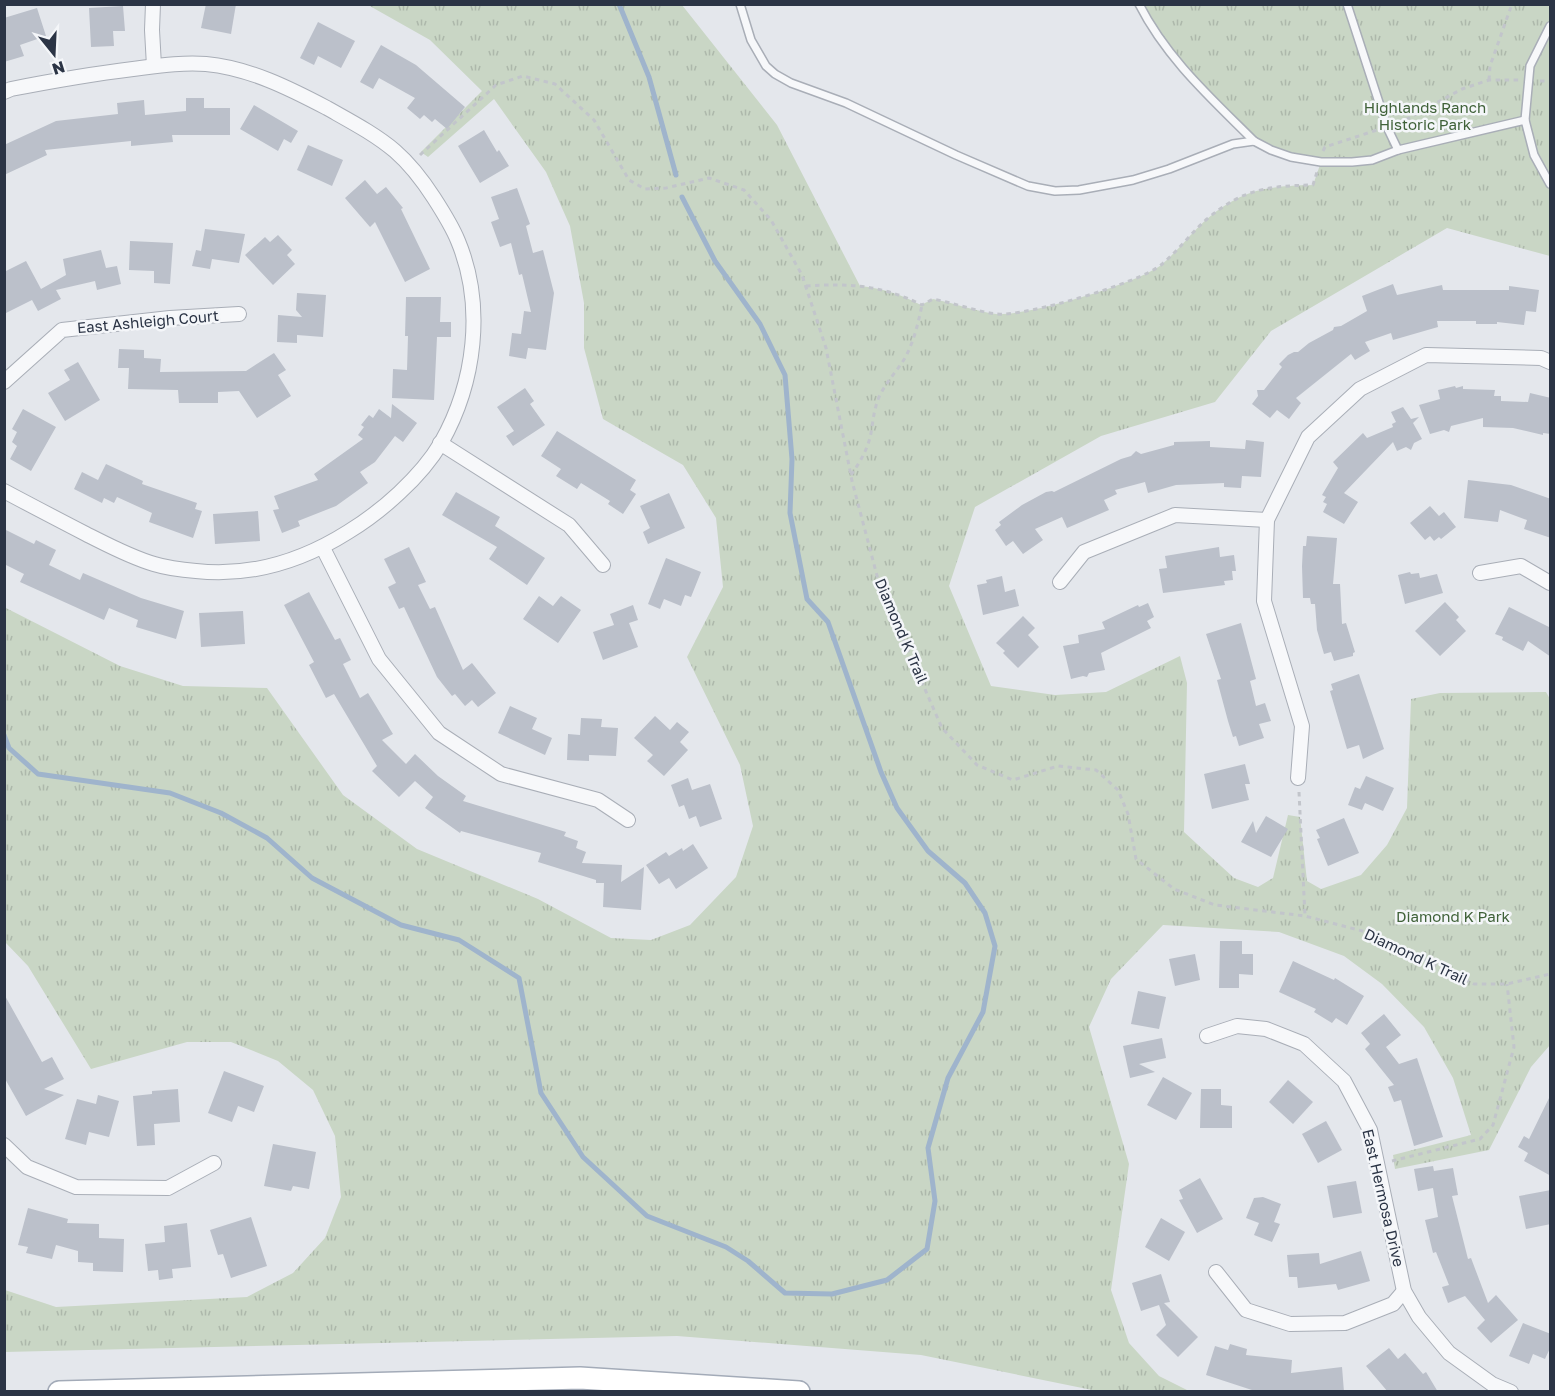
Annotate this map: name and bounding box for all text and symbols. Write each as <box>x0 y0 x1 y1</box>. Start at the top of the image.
north arrow <box>24 24 84 84</box>
text: N <box>50 57 68 80</box>
park label: Highlands Ranch Historic Park <box>1364 98 1486 133</box>
street label: East Ashleigh Court <box>76 306 220 336</box>
street label: Diamond K Trail <box>872 575 932 686</box>
park label: Diamond K Park <box>1396 907 1511 925</box>
street label: Diamond K Trail <box>1362 924 1471 988</box>
street label: East Hermosa Drive <box>1359 1127 1409 1269</box>

